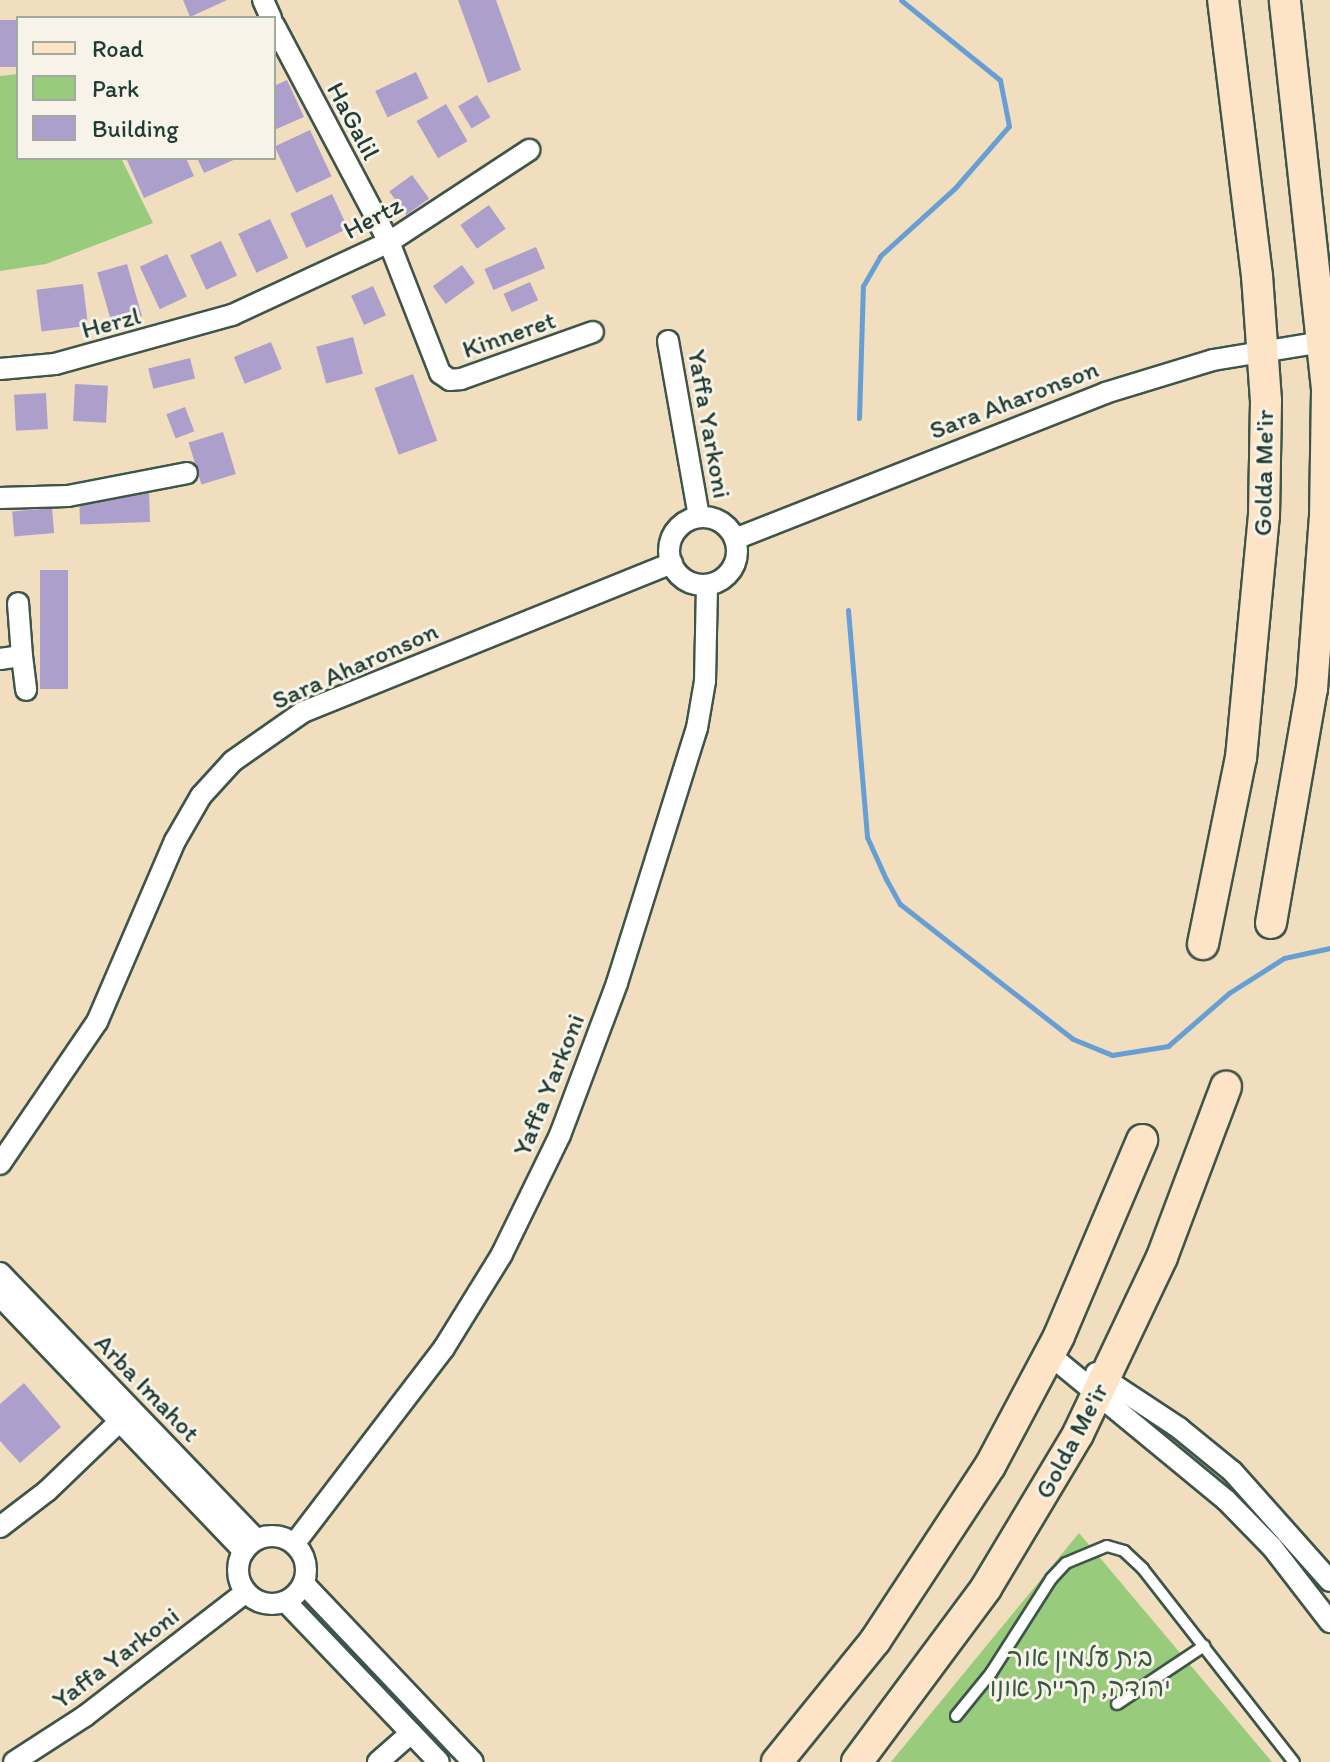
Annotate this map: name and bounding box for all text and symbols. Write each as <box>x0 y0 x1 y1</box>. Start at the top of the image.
legend <box>16 16 276 160</box>
text: Road <box>92 34 144 63</box>
text: Park <box>92 74 139 103</box>
street label: HaGalil <box>320 77 386 165</box>
text: Building <box>92 114 179 143</box>
street label: Hertz <box>338 190 408 246</box>
street label: Herzl <box>78 300 144 346</box>
street label: Kinneret <box>458 304 560 366</box>
street label: Yaffa Yarkoni <box>681 348 737 500</box>
street label: Sara Aharonson <box>925 354 1103 446</box>
street label: Golda Me'ir <box>1247 410 1281 536</box>
street label: Sara Aharonson <box>267 616 443 716</box>
street label: Yaffa Yarkoni <box>507 1010 591 1160</box>
street label: Arba Imahot <box>87 1326 207 1450</box>
street label: Golda Me'ir <box>1029 1378 1115 1504</box>
street label: Yaffa Yarkoni <box>47 1601 185 1715</box>
park label: בית עלמין אור יהודה, קריית אונו <box>989 1642 1171 1704</box>

